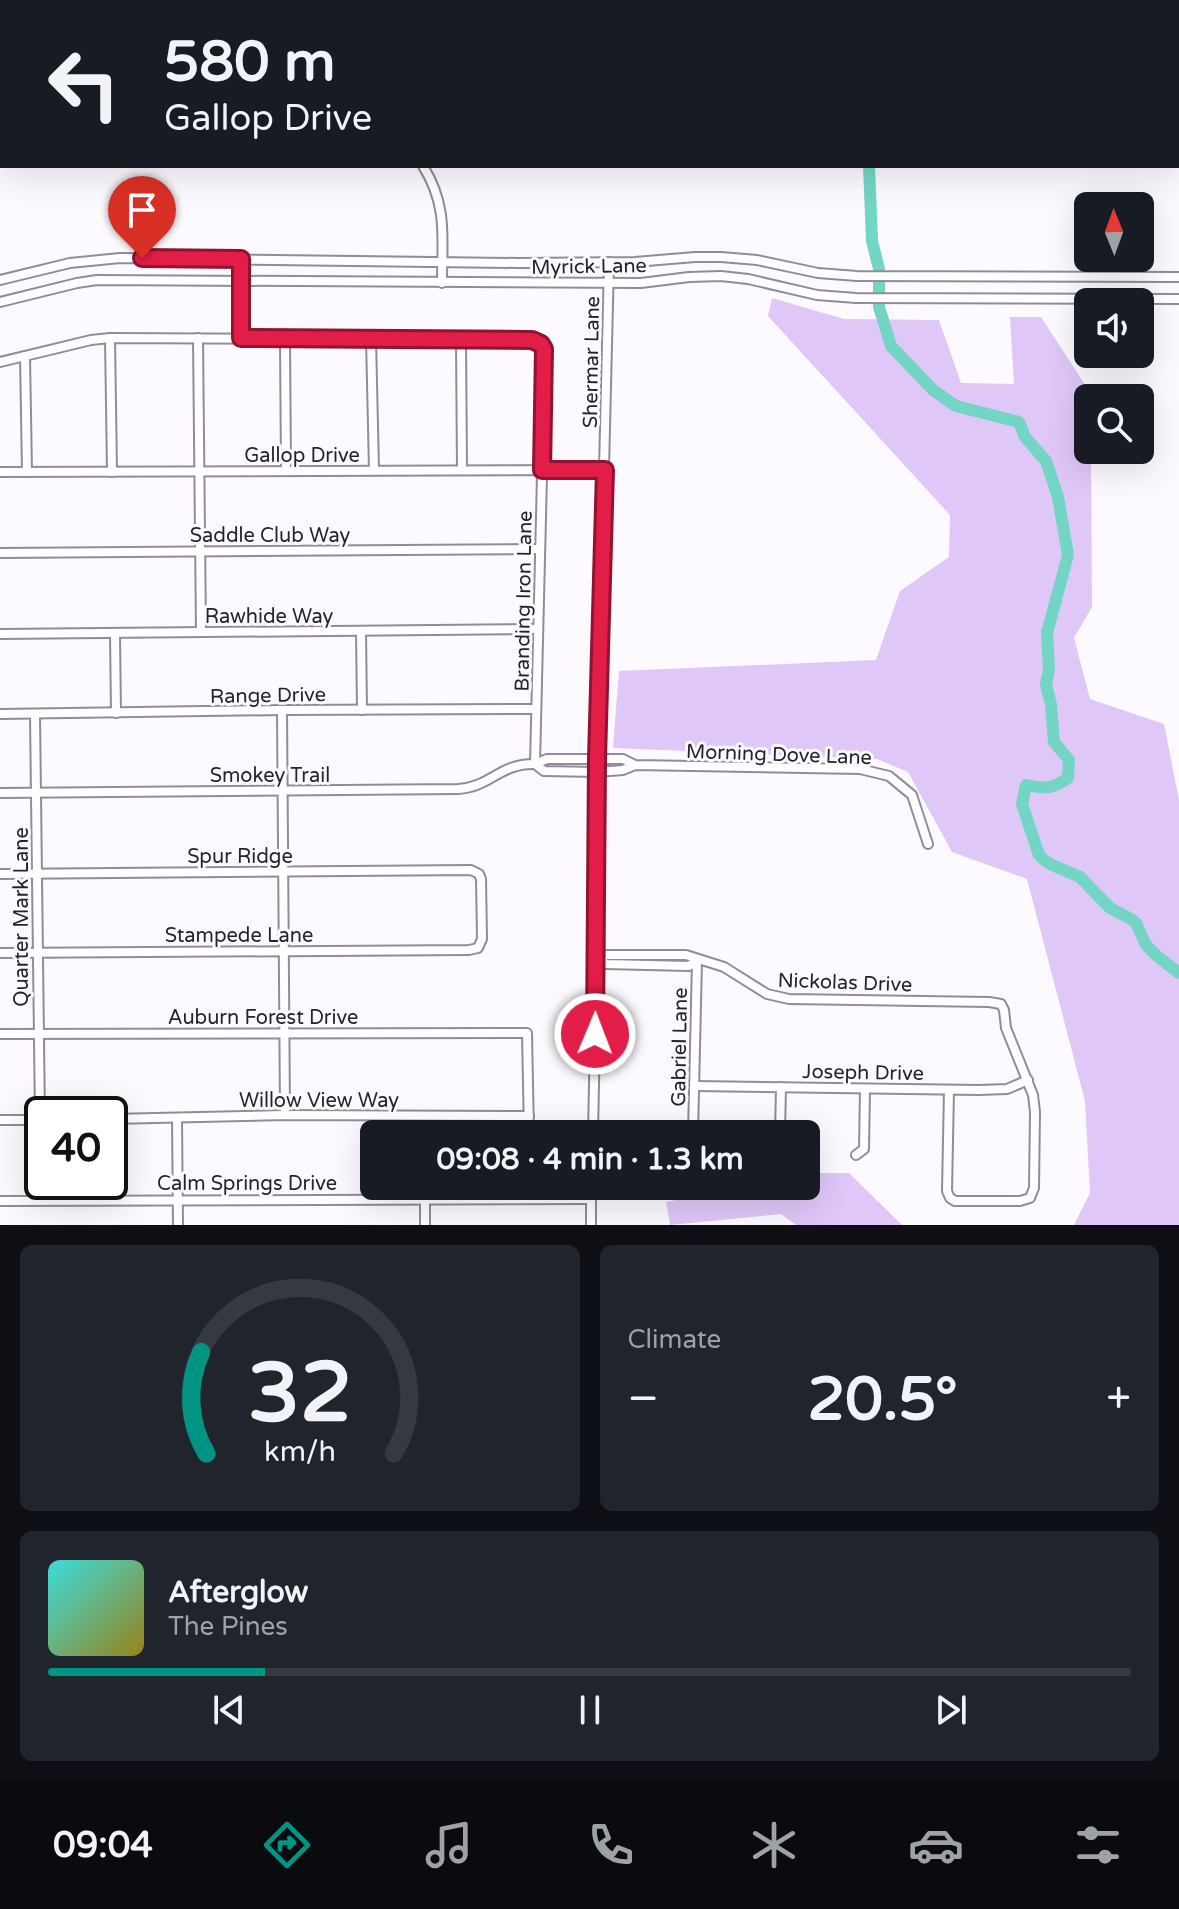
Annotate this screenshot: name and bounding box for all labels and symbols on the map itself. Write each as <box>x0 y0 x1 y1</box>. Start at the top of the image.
pin <box>108 176 176 258</box>
north arrow <box>1074 192 1154 272</box>
street label: Myrick Lane <box>531 254 647 280</box>
street label: Shermar Lane <box>579 296 605 428</box>
street label: Gallop Drive <box>244 444 360 468</box>
street label: Branding Iron Lane <box>510 510 538 692</box>
street label: Saddle Club Way <box>190 524 350 548</box>
street label: Rawhide Way <box>205 605 334 629</box>
street label: Range Drive <box>210 683 326 709</box>
street label: Morning Dove Lane <box>686 740 872 770</box>
street label: Smokey Trail <box>210 764 330 788</box>
street label: Quarter Mark Lane <box>10 827 34 1007</box>
street label: Spur Ridge <box>187 845 293 869</box>
street label: Stampede Lane <box>165 924 313 948</box>
street label: Nickolas Drive <box>777 969 913 997</box>
street label: Gabriel Lane <box>667 987 693 1107</box>
position arrow <box>553 992 637 1076</box>
street label: Auburn Forest Drive <box>168 1006 358 1030</box>
street label: Joseph Drive <box>802 1060 924 1086</box>
street label: Willow View Way <box>239 1089 399 1113</box>
speed limit sign: 40 <box>24 1096 128 1200</box>
street label: Calm Springs Drive <box>157 1172 337 1196</box>

